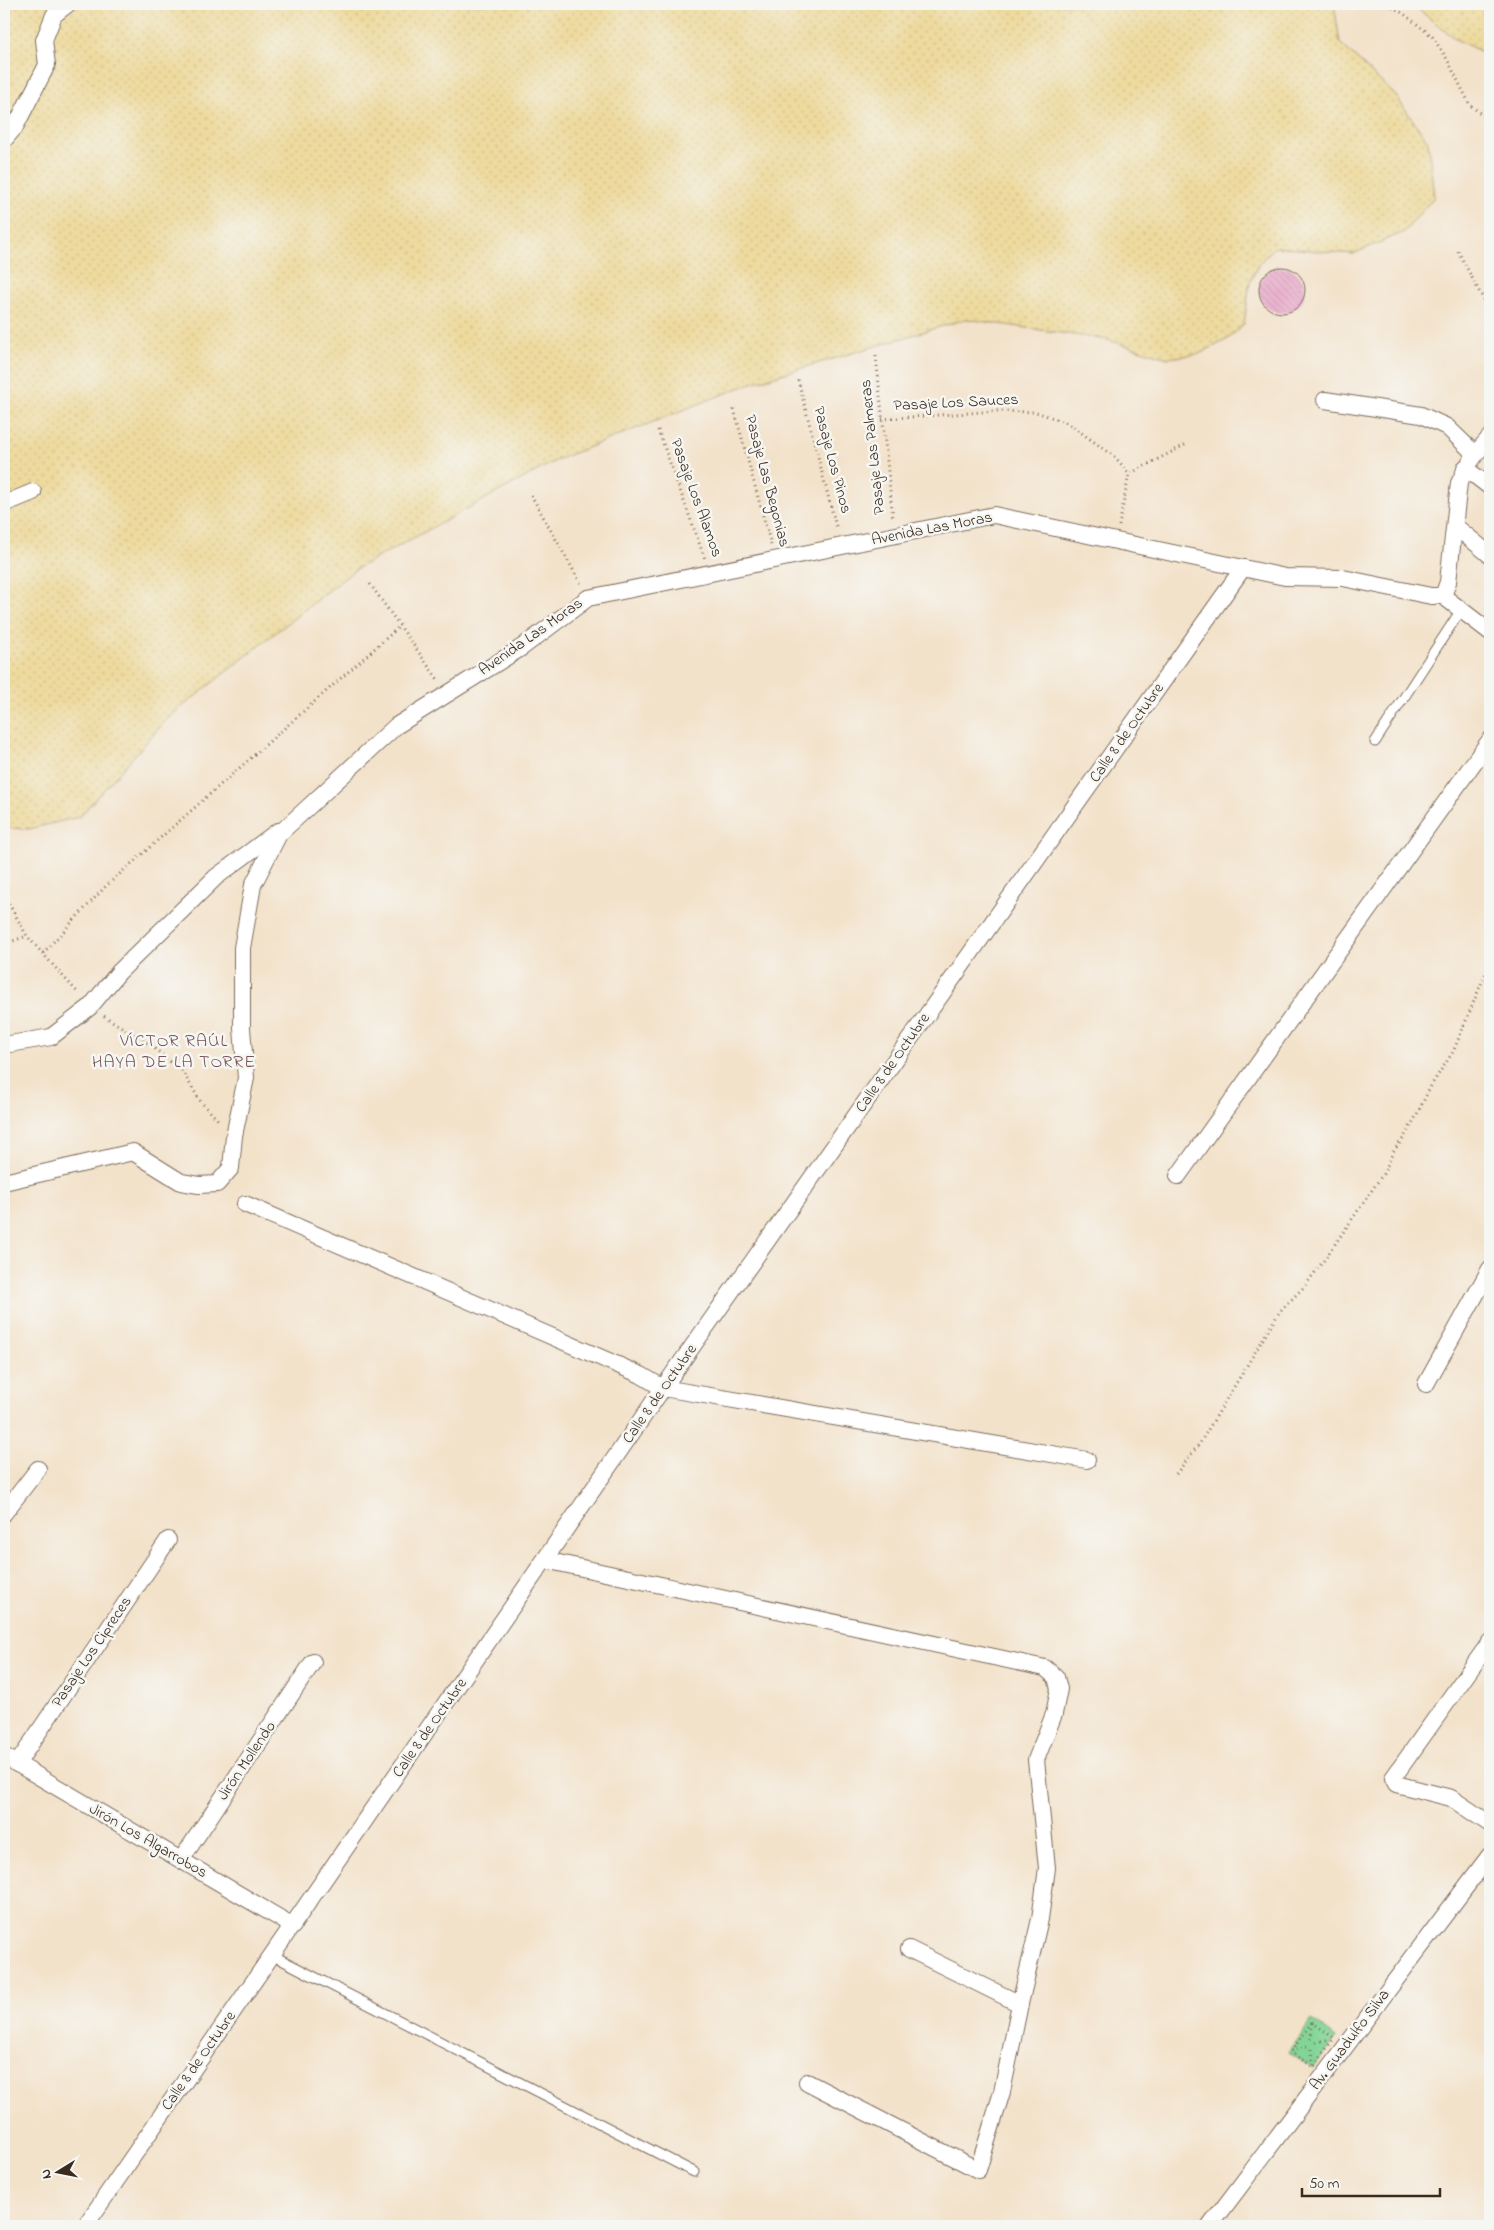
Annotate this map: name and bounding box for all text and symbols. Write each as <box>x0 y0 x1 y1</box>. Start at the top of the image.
street label: Pasaje Las Palmeras <box>854 378 892 516</box>
street label: Pasaje Los Sauces <box>893 388 1019 418</box>
street label: Pasaje Los Pinos <box>806 404 858 516</box>
street label: Pasaje Las Begonias <box>738 412 796 550</box>
street label: Pasaje Los Alamos <box>663 435 729 561</box>
street label: Avenida Las Moras <box>870 506 994 552</box>
street label: Avenida Las Moras <box>474 592 588 682</box>
street label: Calle 8 de Octubre <box>1084 678 1171 788</box>
street label: Calle 8 de Octubre <box>850 1008 937 1118</box>
district label: VÍCTOR RAÚL HAYA DE LA TORRE <box>92 1029 256 1076</box>
street label: Calle 8 de Octubre <box>617 1339 704 1449</box>
street label: Pasaje Los Cipreces <box>46 1592 138 1712</box>
street label: Calle 8 de Octubre <box>387 1673 474 1783</box>
street label: Jirón Mollendo <box>212 1717 282 1805</box>
street label: Jirón Los Algarrobos <box>84 1797 212 1885</box>
street label: Av. Guadulfo Silva <box>1304 1984 1396 2096</box>
street label: Calle 8 de Octubre <box>156 2006 243 2116</box>
north arrow <box>32 2148 82 2198</box>
scale bar <box>1302 2165 1439 2197</box>
text: N <box>36 2168 58 2180</box>
text: 50 m <box>1309 2173 1340 2195</box>

